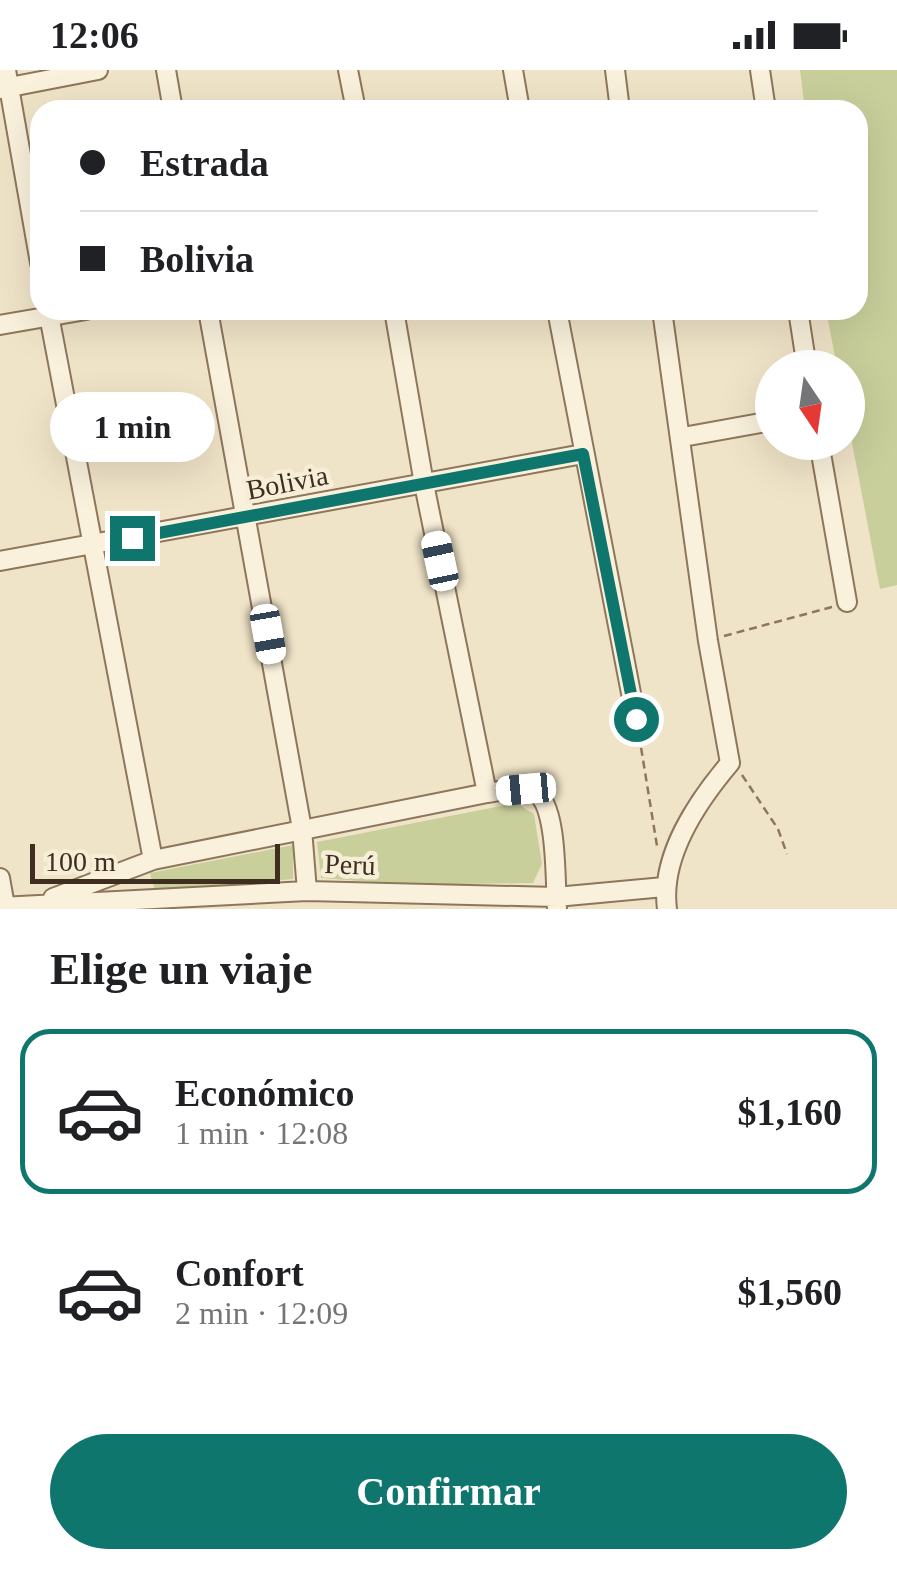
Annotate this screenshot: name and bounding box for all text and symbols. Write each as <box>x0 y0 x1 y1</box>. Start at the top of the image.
text: 12:06 <box>50 14 139 56</box>
text: Estrada <box>140 142 269 184</box>
text: Bolivia <box>140 238 254 280</box>
north arrow <box>755 350 865 460</box>
map controls <box>755 350 865 460</box>
callout: 1 min <box>49 393 214 463</box>
text: 1 min <box>94 409 171 445</box>
street label: Bolivia <box>244 459 331 506</box>
route end <box>110 516 155 561</box>
car <box>419 529 461 593</box>
car <box>248 602 288 666</box>
route start <box>614 697 659 742</box>
car <box>495 771 557 807</box>
scale bar <box>30 839 280 884</box>
text: 100 m <box>45 846 116 877</box>
street label: Perú <box>324 848 376 881</box>
text: Elige un viaje <box>50 944 313 994</box>
icon: car <box>55 1067 145 1157</box>
text: Económico <box>175 1072 354 1114</box>
text: $1,160 <box>738 1091 842 1133</box>
text: 1 min · 12:08 <box>175 1115 348 1151</box>
icon: car <box>55 1247 145 1337</box>
text: Confort <box>175 1252 304 1294</box>
text: $1,560 <box>738 1271 842 1313</box>
text: 2 min · 12:09 <box>175 1295 348 1331</box>
button: Confirmar <box>50 1434 847 1549</box>

